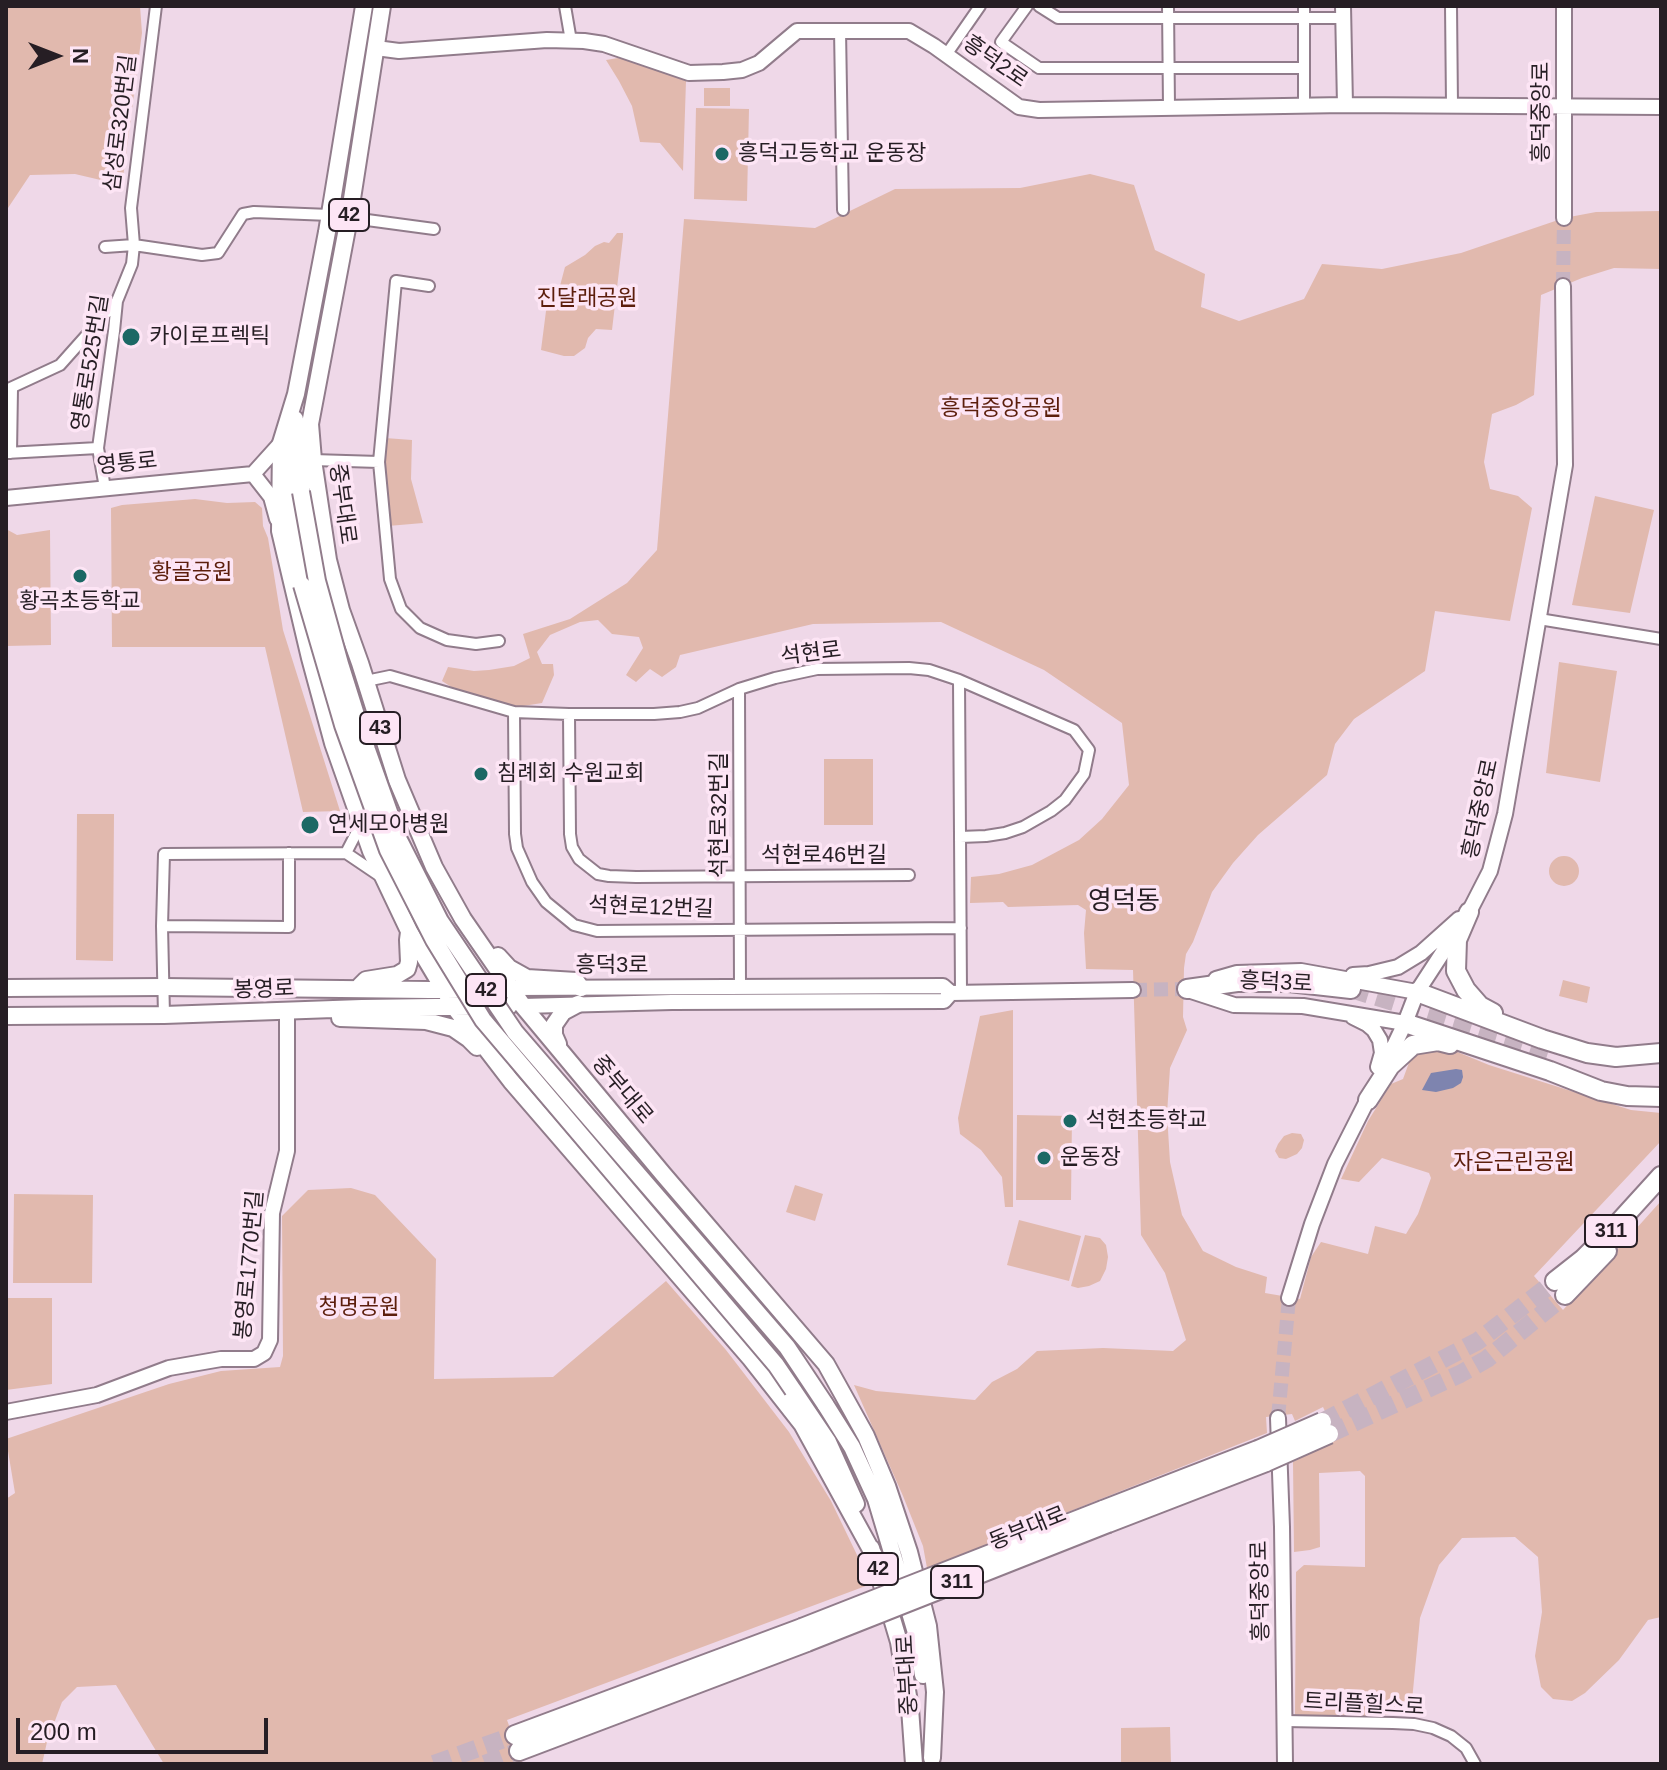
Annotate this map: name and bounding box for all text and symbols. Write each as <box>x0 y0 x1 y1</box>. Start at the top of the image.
north arrow <box>16 16 96 96</box>
street label: 흥덕2로 <box>958 30 1032 94</box>
text: N <box>68 48 93 64</box>
street label: 삼성로320번길 <box>99 53 143 193</box>
street label: 흥덕중앙로 <box>1529 61 1555 163</box>
place label: 흥덕고등학교 운동장 <box>738 141 926 167</box>
marker: 흥덕고등학교 운동장 <box>713 145 731 163</box>
road number: 42 <box>329 199 369 231</box>
park label: 진달래공원 <box>536 286 638 312</box>
street label: 영통로525번길 <box>67 293 115 433</box>
place label: 카이로프렉틱 <box>149 324 270 350</box>
marker: 카이로프렉틱 <box>120 326 142 348</box>
park label: 흥덕중앙공원 <box>940 396 1062 422</box>
street label: 영통로 <box>95 448 159 480</box>
street label: 중부대로 <box>323 462 361 546</box>
park label: 황골공원 <box>152 560 232 586</box>
marker: 황곡초등학교 <box>71 567 89 585</box>
place label: 황곡초등학교 <box>19 589 141 615</box>
street label: 석현로 <box>779 637 843 671</box>
road number: 43 <box>360 712 400 744</box>
street label: 석현로32번길 <box>707 752 733 878</box>
street label: 흥덕중앙로 <box>1458 757 1504 861</box>
place label: 침례회 수원교회 <box>497 761 645 787</box>
marker: 침례회 수원교회 <box>472 765 490 783</box>
place label: 연세모아병원 <box>328 812 449 838</box>
marker: 연세모아병원 <box>299 814 321 836</box>
street label: 석현로46번길 <box>761 843 887 869</box>
district label: 영덕동 <box>1088 886 1160 918</box>
street label: 석현로12번길 <box>588 893 714 923</box>
street label: 흥덕3로 <box>576 953 648 979</box>
street label: 흥덕3로 <box>1239 968 1313 998</box>
road number: 42 <box>466 974 506 1006</box>
street label: 봉영로 <box>233 976 295 1004</box>
street label: 중부대로 <box>586 1051 658 1129</box>
place label: 석현초등학교 <box>1086 1108 1207 1134</box>
marker: 석현초등학교 <box>1061 1112 1079 1130</box>
place label: 운동장 <box>1060 1145 1121 1171</box>
marker: 운동장 <box>1035 1149 1053 1167</box>
park label: 자은근린공원 <box>1453 1150 1575 1176</box>
street label: 봉영로1770번길 <box>230 1189 270 1341</box>
road number: 311 <box>1585 1215 1637 1247</box>
park label: 청명공원 <box>319 1295 399 1321</box>
street label: 동부대로 <box>986 1502 1070 1556</box>
street label: 흥덕중앙로 <box>1247 1540 1275 1642</box>
road number: 42 <box>858 1553 898 1585</box>
road number: 311 <box>931 1566 983 1598</box>
street label: 중부대로 <box>893 1634 923 1716</box>
street label: 트리플힐스로 <box>1303 1689 1425 1721</box>
scale bar <box>20 1702 272 1752</box>
text: 200 m <box>30 1718 97 1745</box>

